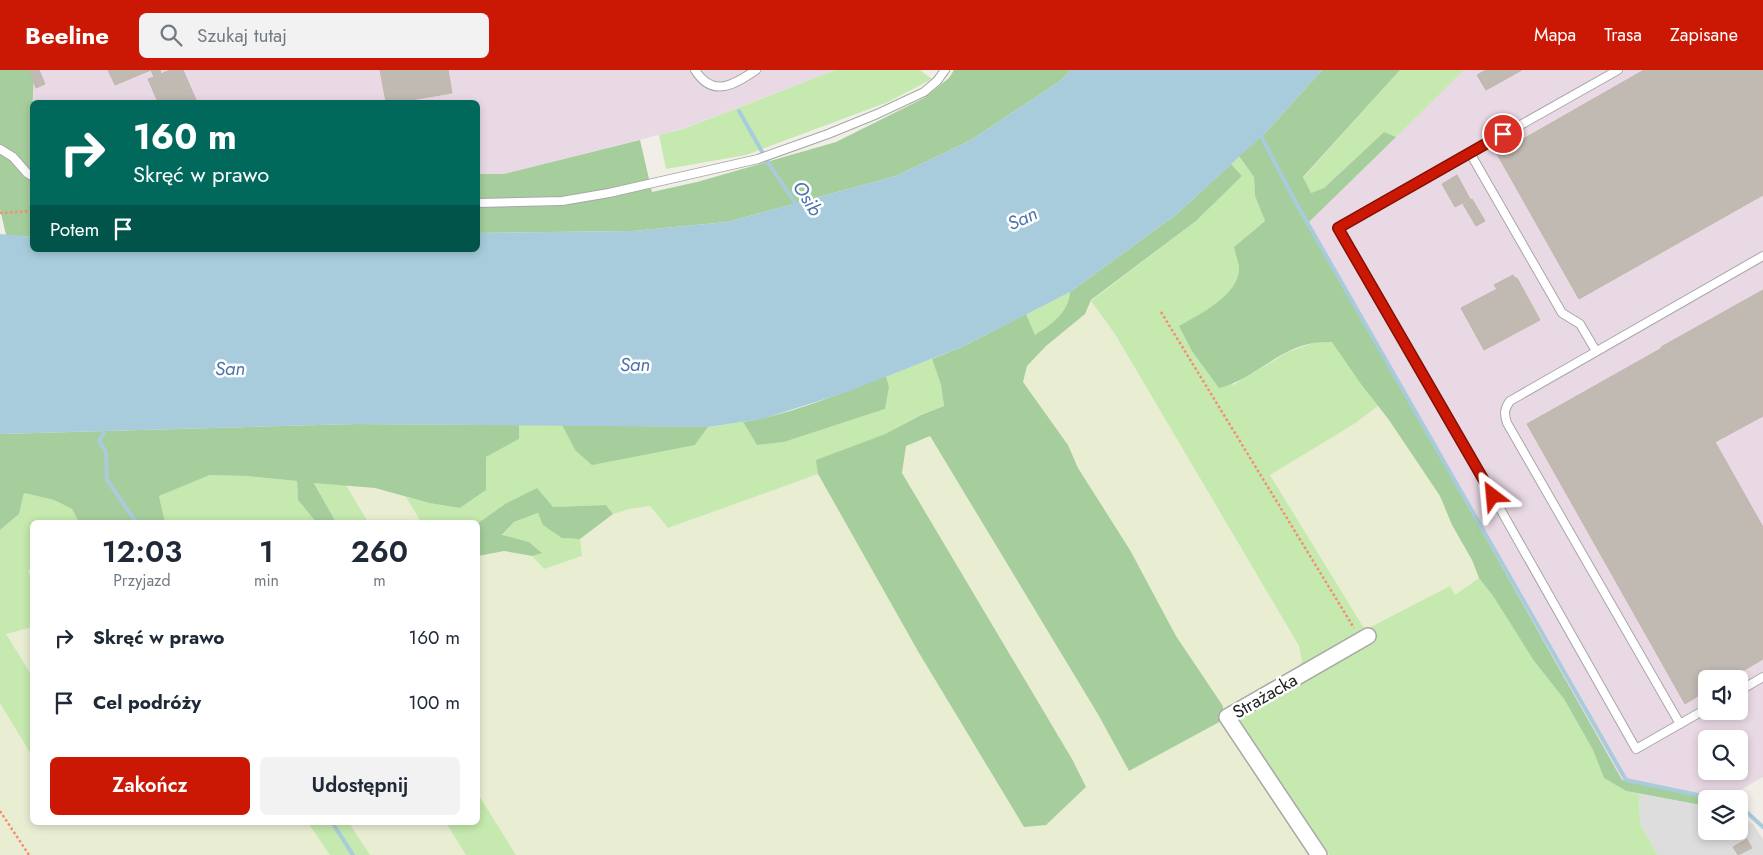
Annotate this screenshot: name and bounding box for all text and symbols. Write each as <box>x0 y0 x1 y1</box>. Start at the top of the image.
search box <box>139 13 489 58</box>
text: Beeline <box>25 18 109 53</box>
icon: search <box>157 21 185 49</box>
text: Szukaj tutaj <box>197 22 287 49</box>
text: Mapa <box>1534 22 1576 48</box>
text: Trasa <box>1604 22 1642 48</box>
text: Zapisane <box>1670 22 1738 48</box>
text: 160 m <box>133 112 237 162</box>
pin <box>1482 113 1524 155</box>
icon: right <box>50 120 115 185</box>
icon: arrive <box>1489 120 1517 148</box>
text: Skręć w prawo <box>133 158 269 190</box>
water label: Osib <box>786 175 829 222</box>
water label: San <box>1003 200 1042 237</box>
icon: arrive <box>109 215 137 243</box>
text: Potem <box>50 216 99 243</box>
water label: San <box>620 351 650 378</box>
water label: San <box>215 355 245 382</box>
position arrow <box>1466 469 1518 521</box>
text: 12:03 <box>102 530 182 573</box>
text: 1 <box>259 530 274 573</box>
text: 260 <box>351 530 408 573</box>
text: Przyjazd <box>113 569 171 592</box>
text: min <box>254 569 279 592</box>
text: m <box>373 569 386 592</box>
icon: right <box>50 624 78 652</box>
text: Skręć w prawo <box>93 624 225 651</box>
text: 160 m <box>409 624 460 651</box>
street label: Strażacka <box>1228 667 1302 725</box>
map controls <box>1698 670 1748 840</box>
button: sound <box>1698 670 1748 720</box>
icon: arrive <box>50 689 78 717</box>
text: Cel podróży <box>93 689 201 716</box>
text: 100 m <box>408 689 460 716</box>
button: search <box>1698 730 1748 780</box>
button: Zakończ <box>50 757 250 815</box>
button: Udostępnij <box>260 757 460 815</box>
button: layers <box>1698 790 1748 840</box>

